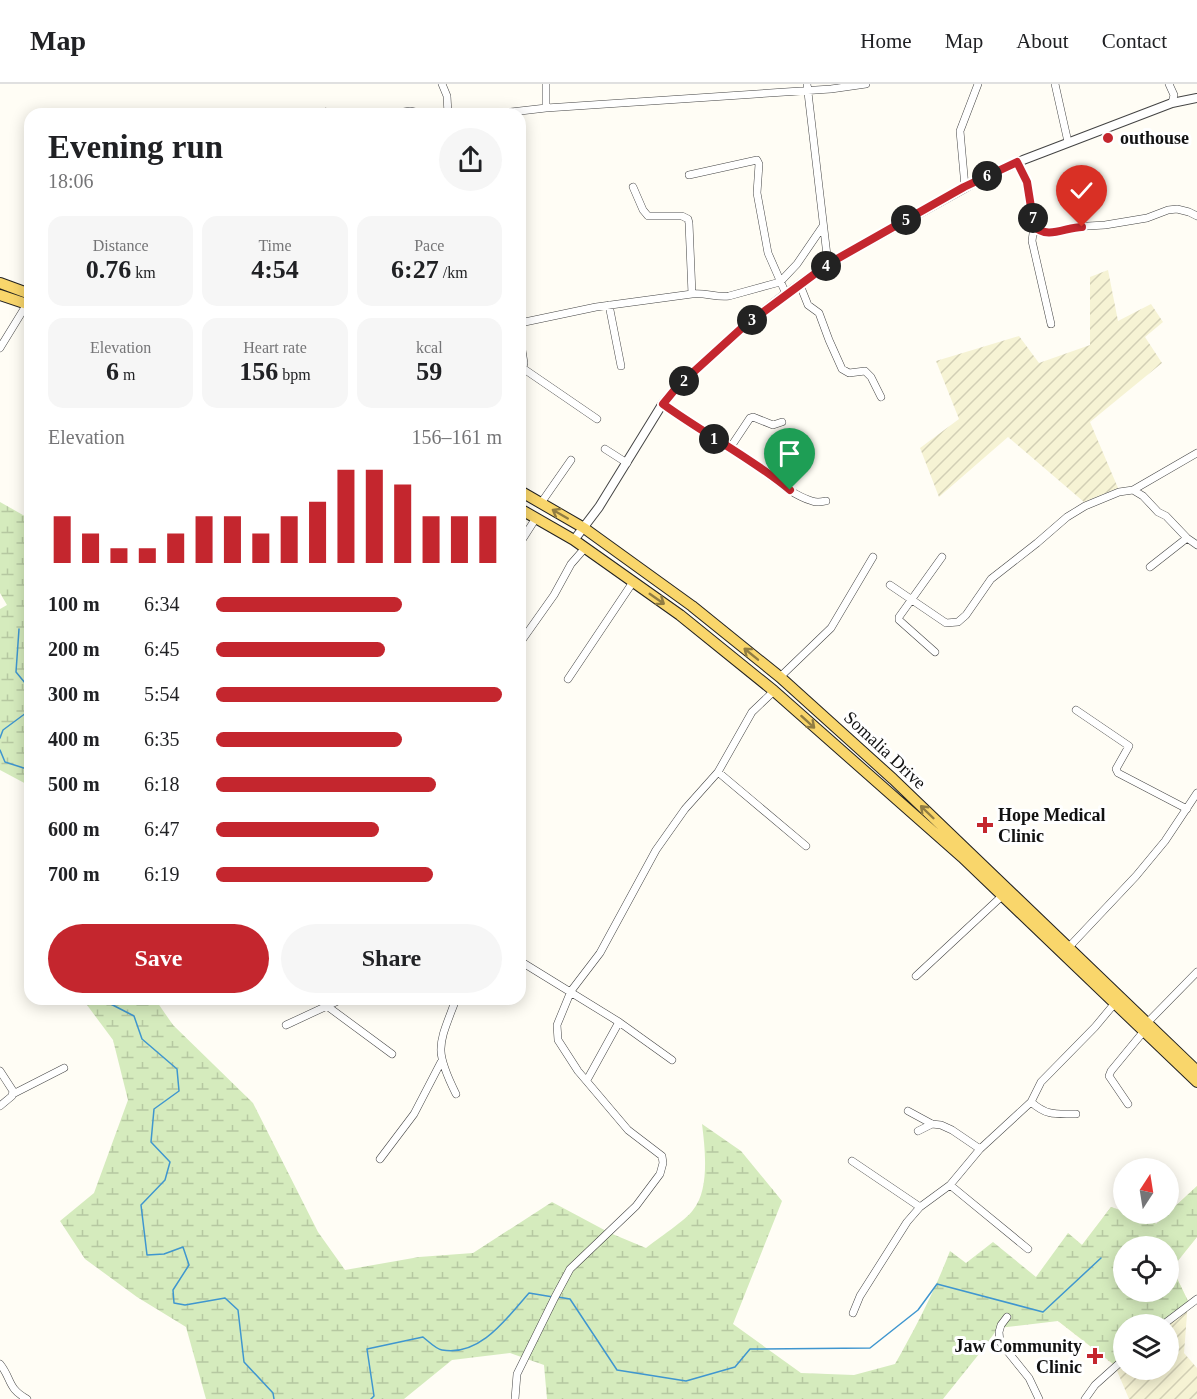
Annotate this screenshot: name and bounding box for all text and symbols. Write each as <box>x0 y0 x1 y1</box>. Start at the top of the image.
text: Map <box>30 25 86 56</box>
text: Home <box>860 29 912 53</box>
text: Map <box>945 29 983 53</box>
text: About <box>1016 29 1069 53</box>
text: Contact <box>1102 29 1167 53</box>
button: share <box>439 128 502 191</box>
place label: outhouse <box>1120 128 1189 148</box>
text: Evening run <box>48 129 223 165</box>
marker: outhouse <box>1101 131 1115 145</box>
pin: 6 <box>972 161 1002 191</box>
pin <box>1056 165 1107 227</box>
text: 6 <box>983 167 991 184</box>
text: 18:06 <box>48 170 94 192</box>
icon: check <box>1065 174 1098 207</box>
pin: 7 <box>1018 203 1048 233</box>
pin: 5 <box>891 205 921 235</box>
text: 7 <box>1029 209 1037 226</box>
text: 5 <box>902 211 910 228</box>
text: Distance <box>93 237 149 254</box>
text: Time <box>258 237 292 254</box>
text: Pace <box>414 237 444 254</box>
pin: 4 <box>811 251 841 281</box>
text: 0.76 <box>86 255 131 284</box>
text: 4:54 <box>251 255 299 284</box>
text: 6:27 <box>391 255 439 284</box>
text: 4 <box>822 257 830 274</box>
text: km <box>131 264 156 281</box>
text: /km <box>439 264 468 281</box>
pin: 3 <box>737 305 767 335</box>
text: 3 <box>748 311 756 328</box>
text: Elevation <box>90 339 151 356</box>
text: Heart rate <box>243 339 307 356</box>
text: kcal <box>416 339 443 356</box>
text: 6 <box>106 357 119 386</box>
text: 156 <box>239 357 278 386</box>
text: 59 <box>416 357 442 386</box>
text: m <box>119 366 135 383</box>
text: bpm <box>278 366 311 383</box>
pin: 2 <box>669 366 699 396</box>
text: 2 <box>680 372 688 389</box>
pin: 1 <box>699 424 729 454</box>
text: Elevation <box>48 426 125 448</box>
text: 156–161 m <box>411 426 502 448</box>
pin <box>764 428 815 490</box>
text: 1 <box>710 430 718 447</box>
icon: arrive <box>773 437 806 470</box>
one-way arrow <box>552 508 569 520</box>
text: 100 m <box>48 593 100 615</box>
text: 6:34 <box>144 593 180 615</box>
one-way arrow <box>648 593 665 605</box>
text: 200 m <box>48 638 100 660</box>
text: 6:45 <box>144 638 180 660</box>
one-way arrow <box>743 647 759 660</box>
text: 300 m <box>48 683 100 705</box>
text: 5:54 <box>144 683 180 705</box>
street label: Somalia Drive <box>840 707 930 793</box>
one-way arrow <box>800 715 815 729</box>
text: 400 m <box>48 728 100 750</box>
text: 6:35 <box>144 728 180 750</box>
text: 500 m <box>48 773 100 795</box>
text: 6:18 <box>144 773 180 795</box>
one-way arrow <box>920 805 935 820</box>
place label: Hope Medical Clinic <box>998 805 1105 846</box>
marker: Hope Medical Clinic <box>976 816 994 834</box>
text: 600 m <box>48 818 100 840</box>
text: 6:47 <box>144 818 180 840</box>
text: 700 m <box>48 863 100 885</box>
text: 6:19 <box>144 863 180 885</box>
button: Save <box>48 924 269 993</box>
button: Share <box>281 924 502 993</box>
north arrow <box>1113 1158 1179 1224</box>
map controls <box>1113 1158 1179 1380</box>
button: locate <box>1113 1236 1179 1302</box>
button: layers <box>1113 1314 1179 1380</box>
place label: Jaw Community Clinic <box>954 1336 1082 1377</box>
marker: Jaw Community Clinic <box>1086 1347 1104 1365</box>

